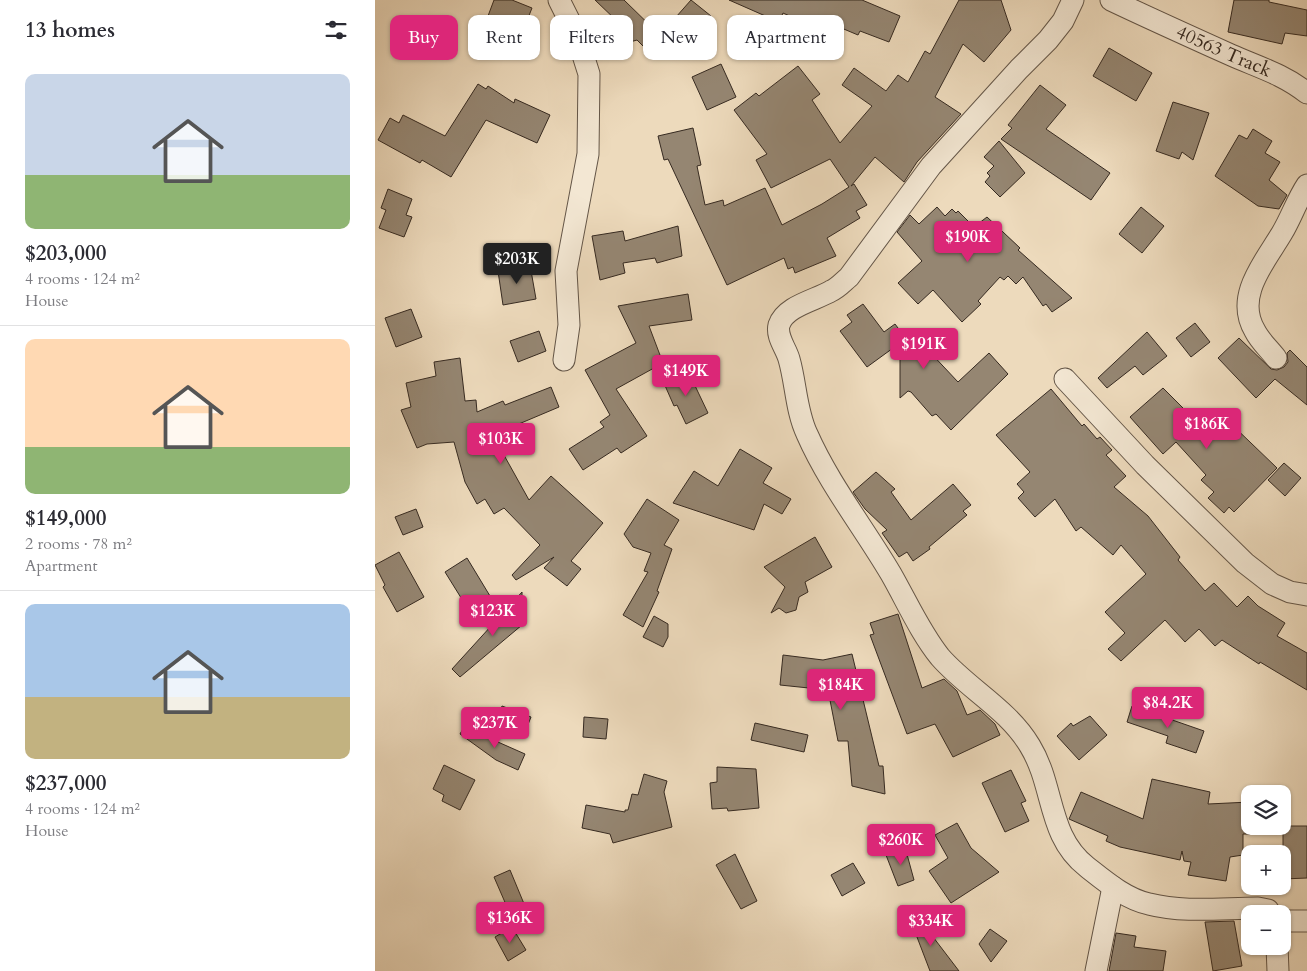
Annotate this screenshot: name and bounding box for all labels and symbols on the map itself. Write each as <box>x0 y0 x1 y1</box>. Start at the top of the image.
street label: 40563 Track <box>1172 19 1276 84</box>
pin: $190K <box>933 220 1003 263</box>
pin: $203K <box>482 242 552 285</box>
pin: $191K <box>889 328 959 370</box>
pin: $149K <box>651 354 721 397</box>
pin: $186K <box>1172 408 1242 450</box>
pin: $103K <box>466 422 536 465</box>
pin: $123K <box>458 594 528 637</box>
pin: $184K <box>806 668 876 711</box>
pin: $84.2K <box>1127 686 1209 729</box>
pin: $237K <box>460 706 530 749</box>
pin: $260K <box>866 824 936 866</box>
pin: $136K <box>475 902 545 944</box>
pin: $334K <box>896 904 966 947</box>

